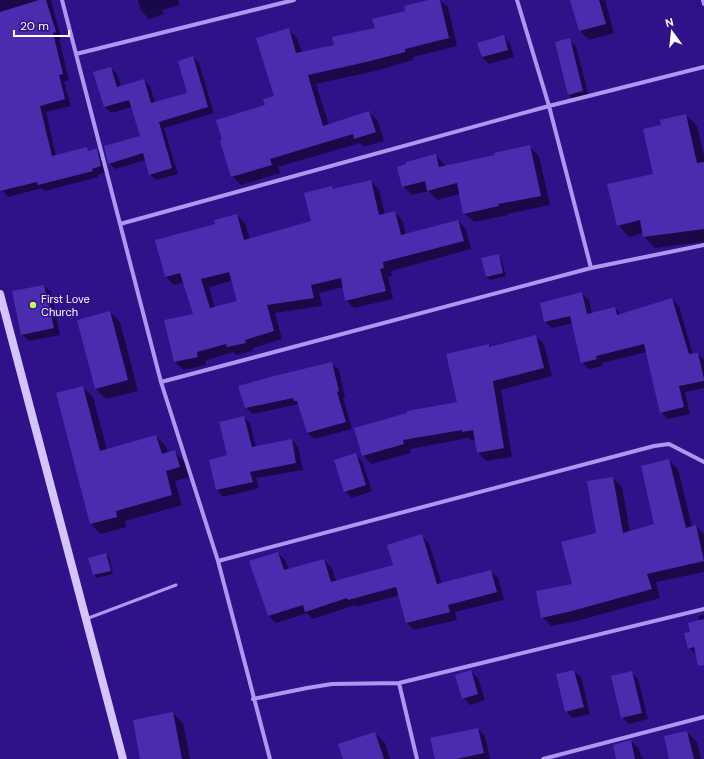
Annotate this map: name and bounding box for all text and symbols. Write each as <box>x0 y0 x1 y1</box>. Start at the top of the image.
scale bar <box>14 12 69 38</box>
north arrow <box>652 12 692 52</box>
text: N <box>664 15 675 30</box>
text: 20 m <box>20 18 49 34</box>
place label: First Love Church <box>41 292 90 319</box>
marker: First Love Church <box>28 300 38 310</box>

